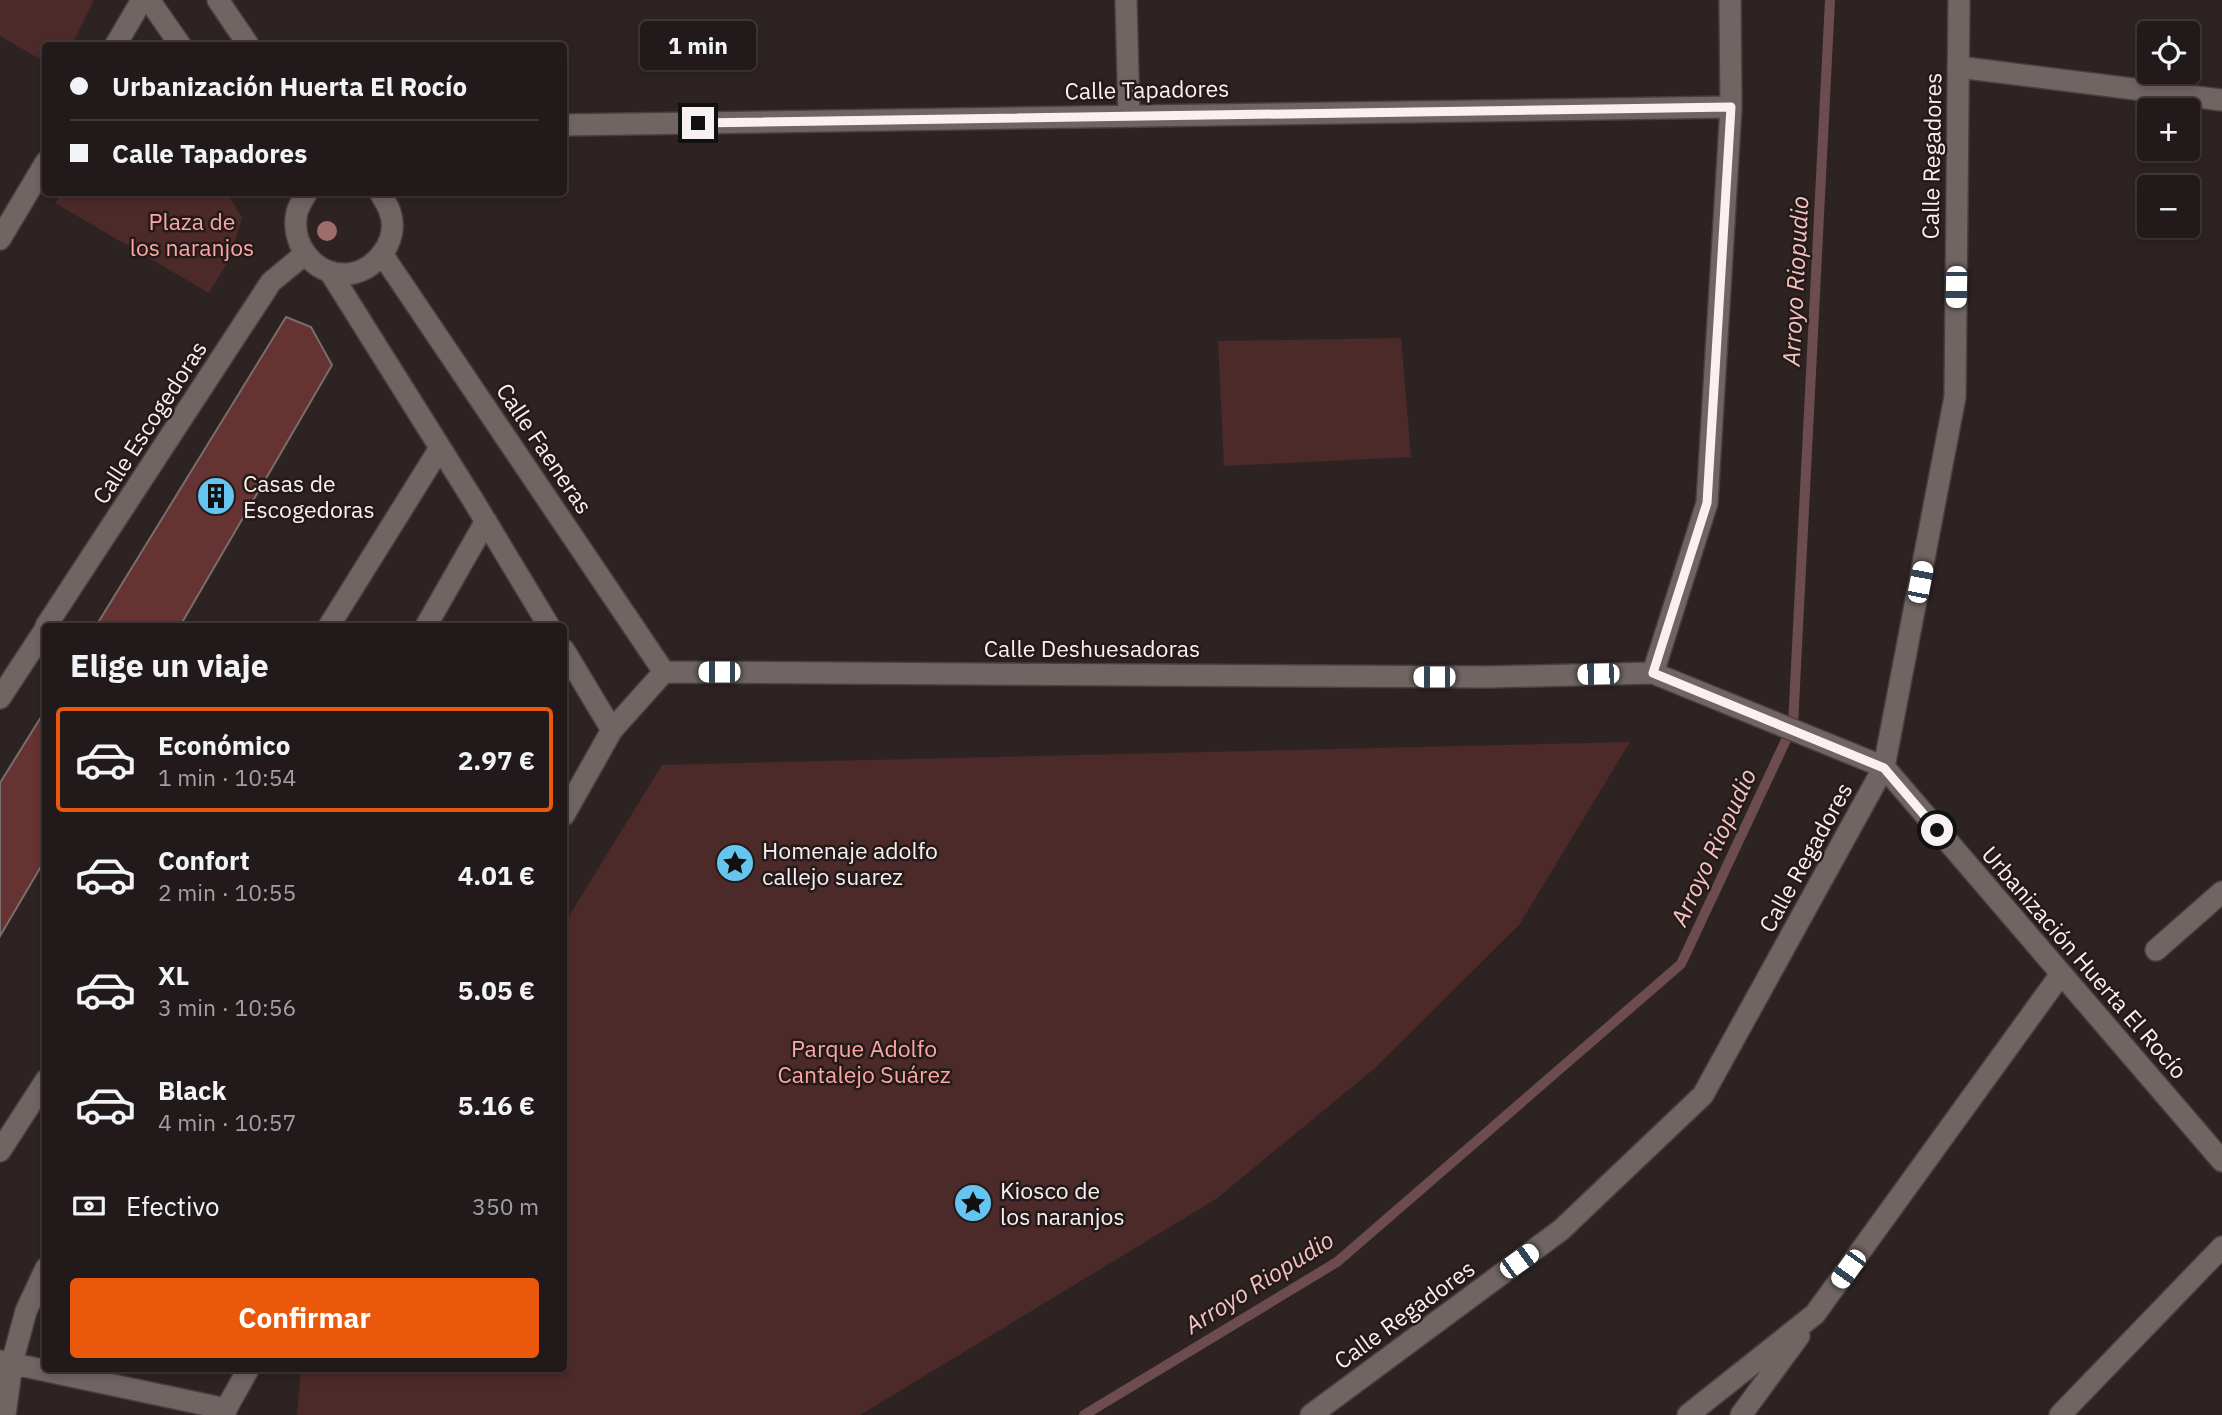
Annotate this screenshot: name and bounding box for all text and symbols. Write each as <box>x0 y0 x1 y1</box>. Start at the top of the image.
map controls <box>2137 21 2200 238</box>
button: locate <box>2137 21 2200 84</box>
callout: 1 min <box>640 22 756 71</box>
text: 1 min <box>668 30 728 60</box>
text: Urbanización Huerta El Rocío <box>112 69 467 103</box>
street label: Calle Regadores <box>1915 72 1947 240</box>
street label: Calle Tapadores <box>1064 73 1230 105</box>
button: + <box>2137 98 2200 161</box>
route end <box>682 107 714 139</box>
text: Calle Tapadores <box>112 136 307 170</box>
button: − <box>2137 175 2200 238</box>
water label: Arroyo Riopudio <box>1775 195 1815 368</box>
park label: Plaza de los naranjos <box>130 206 254 262</box>
car <box>1946 266 1967 308</box>
street label: Calle Escogedoras <box>85 335 213 509</box>
street label: Calle Faeneras <box>490 377 600 519</box>
place label: Casas de Escogedoras <box>243 468 375 524</box>
building icon: Casas de Escogedoras <box>195 475 237 517</box>
car <box>1906 559 1935 605</box>
street label: Calle Deshuesadoras <box>984 633 1200 663</box>
text: Elige un viaje <box>70 644 269 686</box>
car <box>699 662 741 683</box>
car <box>1577 663 1620 685</box>
car <box>1414 667 1456 688</box>
icon: car <box>74 728 137 791</box>
text: Económico <box>158 728 290 762</box>
text: 2.97 € <box>458 743 535 777</box>
text: 1 min · 10:54 <box>158 762 296 792</box>
water label: Arroyo Riopudio <box>1662 763 1764 932</box>
street label: Calle Regadores <box>1751 777 1859 937</box>
route start <box>1921 814 1953 846</box>
place label: Homenaje adolfo callejo suarez <box>762 835 938 891</box>
street label: Urbanización Huerta El Rocío <box>1976 839 2194 1085</box>
place icon: Homenaje adolfo callejo suarez <box>714 842 756 884</box>
icon: car <box>74 843 137 906</box>
text: Confort <box>158 843 250 877</box>
text: 4.01 € <box>458 858 535 892</box>
text: 2 min · 10:55 <box>158 877 296 907</box>
icon: car <box>74 958 137 1021</box>
text: XL <box>158 958 189 992</box>
text: 5.05 € <box>458 973 535 1007</box>
text: 3 min · 10:56 <box>158 992 296 1022</box>
park label: Parque Adolfo Cantalejo Suárez <box>777 1033 951 1089</box>
icon: car <box>74 1073 137 1136</box>
text: Black <box>158 1073 226 1107</box>
text: 5.16 € <box>458 1088 535 1122</box>
text: 4 min · 10:57 <box>158 1107 296 1137</box>
place label: Kiosco de los naranjos <box>1000 1175 1125 1231</box>
place icon: Kiosco de los naranjos <box>952 1182 994 1224</box>
icon: cash <box>70 1187 108 1225</box>
text: Efectivo <box>126 1189 220 1223</box>
text: 350 m <box>472 1191 539 1221</box>
water label: Arroyo Riopudio <box>1177 1223 1340 1341</box>
car <box>1496 1240 1543 1282</box>
car <box>1828 1246 1869 1292</box>
street label: Calle Regadores <box>1328 1253 1480 1375</box>
button: Confirmar <box>70 1278 539 1358</box>

